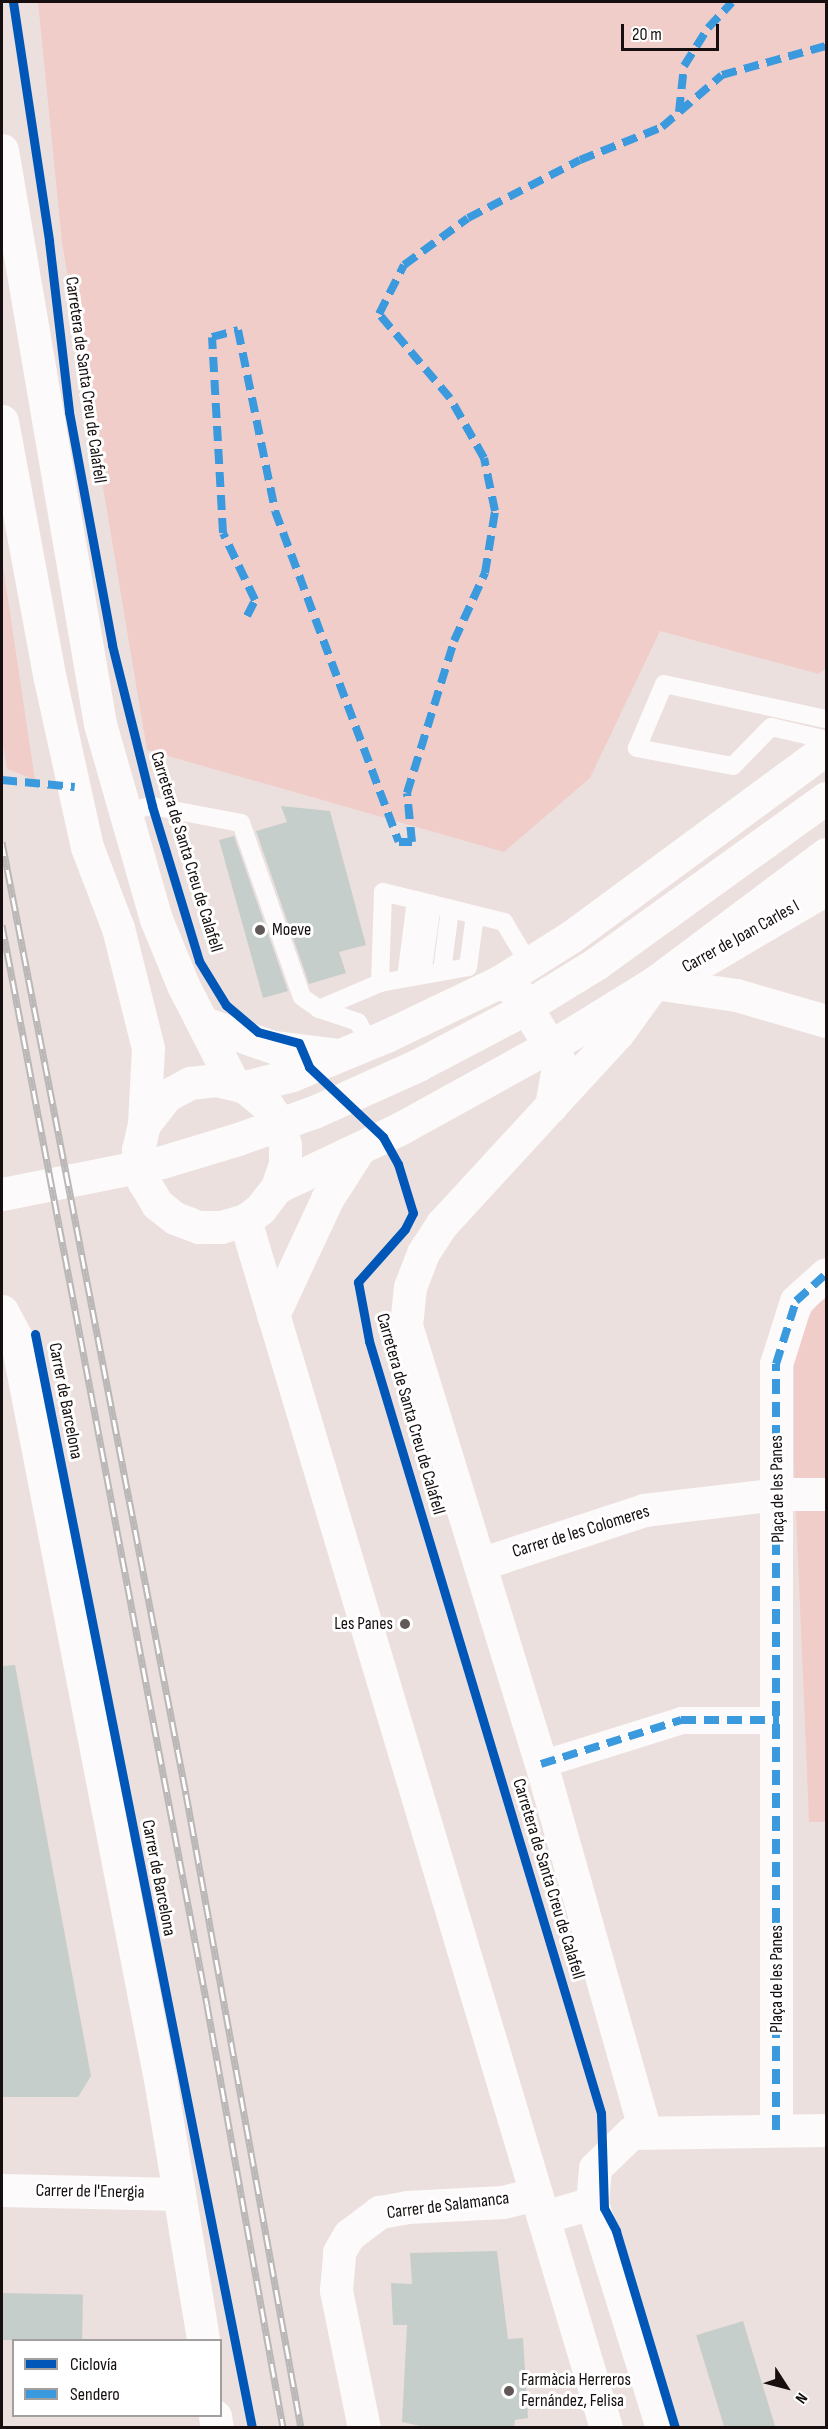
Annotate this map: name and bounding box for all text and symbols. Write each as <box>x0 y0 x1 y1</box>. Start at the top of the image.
scale bar <box>624 12 722 50</box>
text: 20 m <box>632 24 662 45</box>
street label: Carretera de Santa Creu de Calafell <box>60 275 110 485</box>
street label: Carretera de Santa Creu de Calafell <box>145 749 227 955</box>
street label: Carrer de Joan Carles I <box>678 896 804 978</box>
place label: Moeve <box>272 919 311 941</box>
marker: Moeve <box>253 923 267 937</box>
street label: Carretera de Santa Creu de Calafell <box>371 1311 449 1517</box>
street label: Carrer de Barcelona <box>43 1341 87 1461</box>
street label: Plaça de les Panes <box>766 1435 790 1543</box>
street label: Carrer de les Colomeres <box>510 1501 652 1563</box>
place label: Les Panes <box>334 1613 393 1635</box>
marker: Les Panes <box>398 1617 412 1631</box>
street label: Carretera de Santa Creu de Calafell <box>507 1776 589 1982</box>
street label: Carrer de Barcelona <box>136 1818 180 1938</box>
street label: Plaça de les Panes <box>766 1925 788 2033</box>
street label: Carrer de l'Energia <box>35 2180 145 2204</box>
street label: Carrer de Salamanca <box>386 2188 510 2224</box>
legend <box>12 2339 222 2417</box>
text: Ciclovía <box>70 2354 117 2375</box>
north arrow <box>756 2357 816 2417</box>
place label: Farmàcia Herreros Fernández, Felisa <box>521 2370 631 2412</box>
text: Sendero <box>70 2384 120 2405</box>
marker: Farmàcia Herreros Fernández, Felisa <box>502 2384 516 2398</box>
text: N <box>791 2389 811 2407</box>

